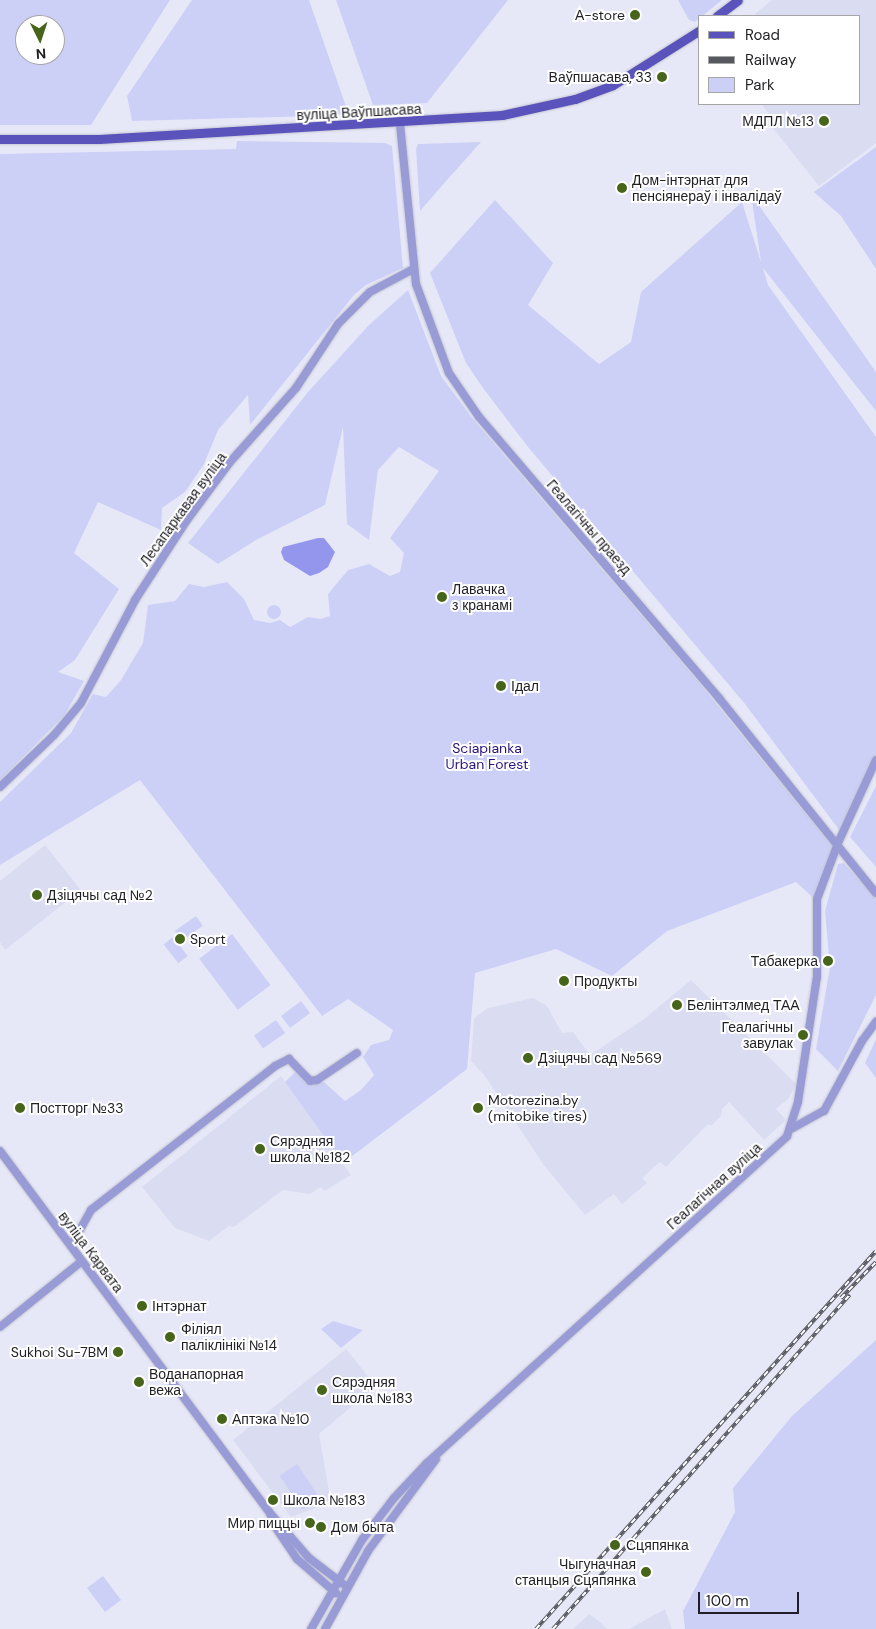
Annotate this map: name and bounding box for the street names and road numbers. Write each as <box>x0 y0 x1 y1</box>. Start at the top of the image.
street label: вуліца Ваўпшасава <box>296 100 422 124</box>
street label: Лесапаркавая вуліца <box>136 449 230 569</box>
street label: Геалагічны праезд <box>543 476 635 578</box>
street label: Геалагічная вуліца <box>663 1139 765 1233</box>
street label: вуліца Карвата <box>55 1208 127 1296</box>

